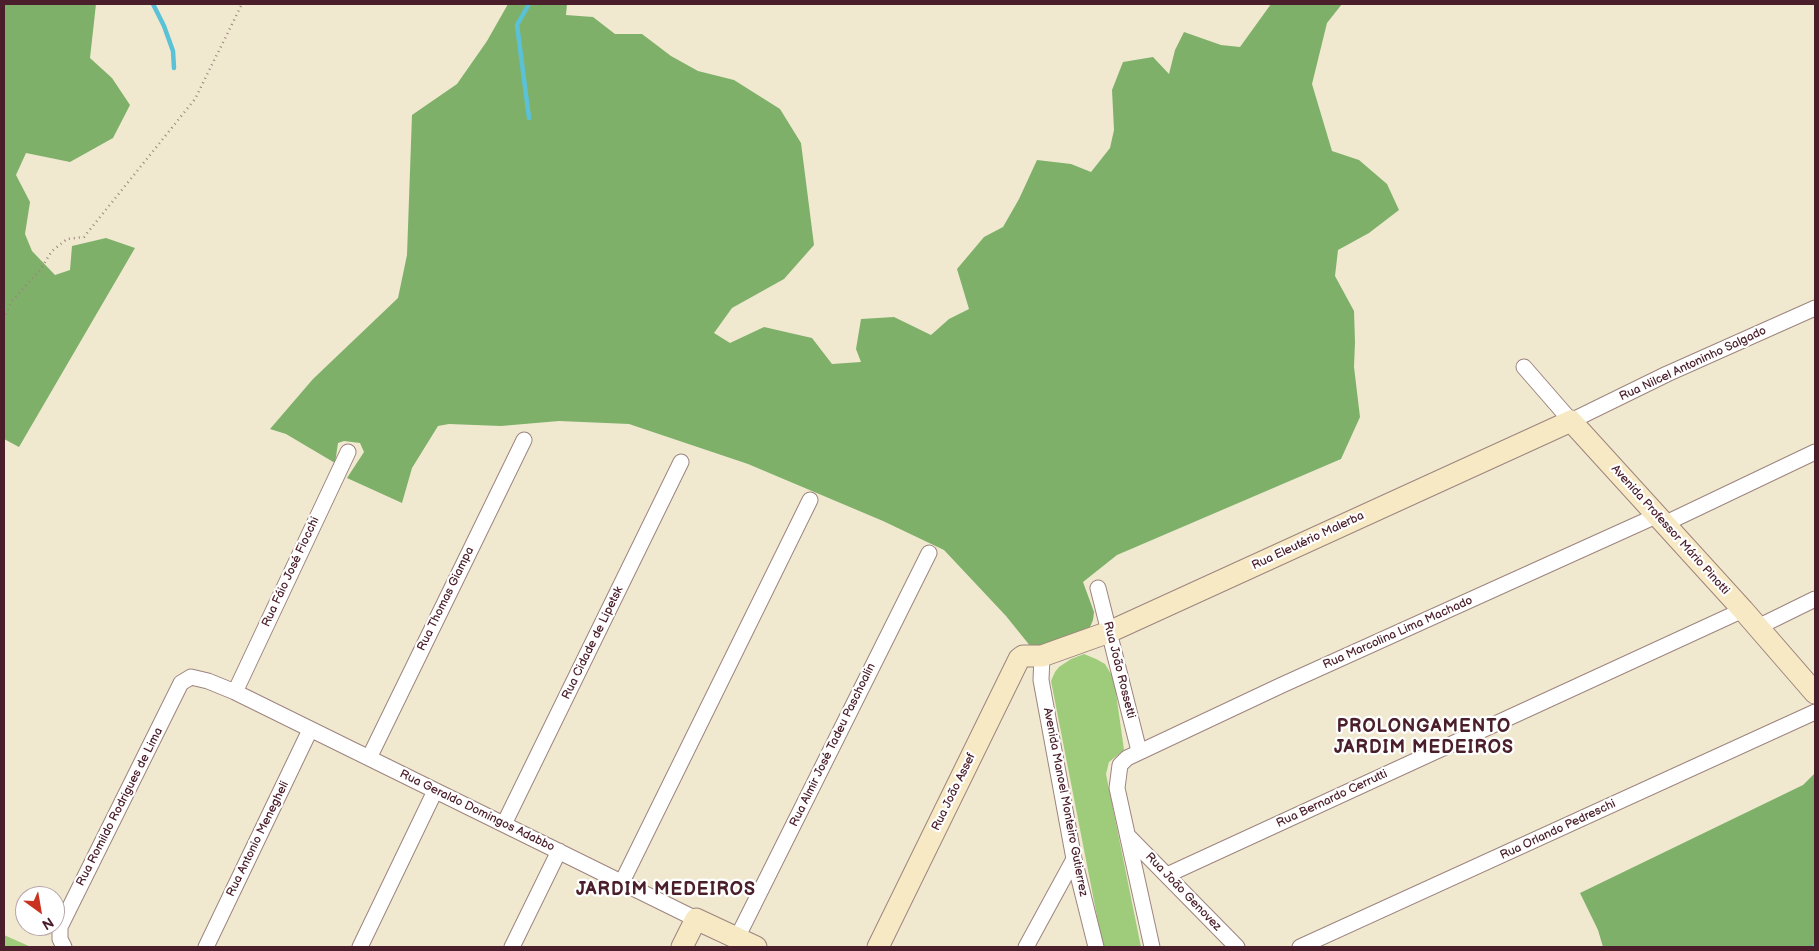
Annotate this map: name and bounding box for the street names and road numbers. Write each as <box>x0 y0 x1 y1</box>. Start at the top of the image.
street label: Rua Nilcel Antoninho Salgado <box>1617 324 1769 404</box>
street label: Avenida Professor Mário Pinotti <box>1608 462 1732 598</box>
street label: Rua Eleutério Malerba <box>1250 509 1366 573</box>
street label: Rua Fáio José Fiocchi <box>259 515 323 629</box>
street label: Rua Thomas Giampa <box>415 545 477 653</box>
street label: Rua Cidade de Lipetsk <box>559 584 627 702</box>
street label: Rua Marcolina Lima Machado <box>1321 593 1475 673</box>
street label: Rua João Rossetti <box>1100 620 1138 720</box>
street label: Rua Almir José Tadeu Paschoalin <box>787 661 879 829</box>
street label: Avenida Manoel Monteiro Gutierrez <box>1040 706 1090 898</box>
street label: Rua Romildo Rodrigues de Lima <box>74 725 166 889</box>
street label: Rua João Assef <box>929 751 979 833</box>
street label: Rua Geraldo Domingos Adabbo <box>397 767 557 855</box>
street label: Rua Bernardo Cerrutti <box>1274 767 1390 831</box>
street label: Rua Antonio Menegheli <box>224 779 292 899</box>
street label: Rua Orlando Pedreschi <box>1498 797 1618 863</box>
street label: Rua João Genovez <box>1142 850 1224 934</box>

